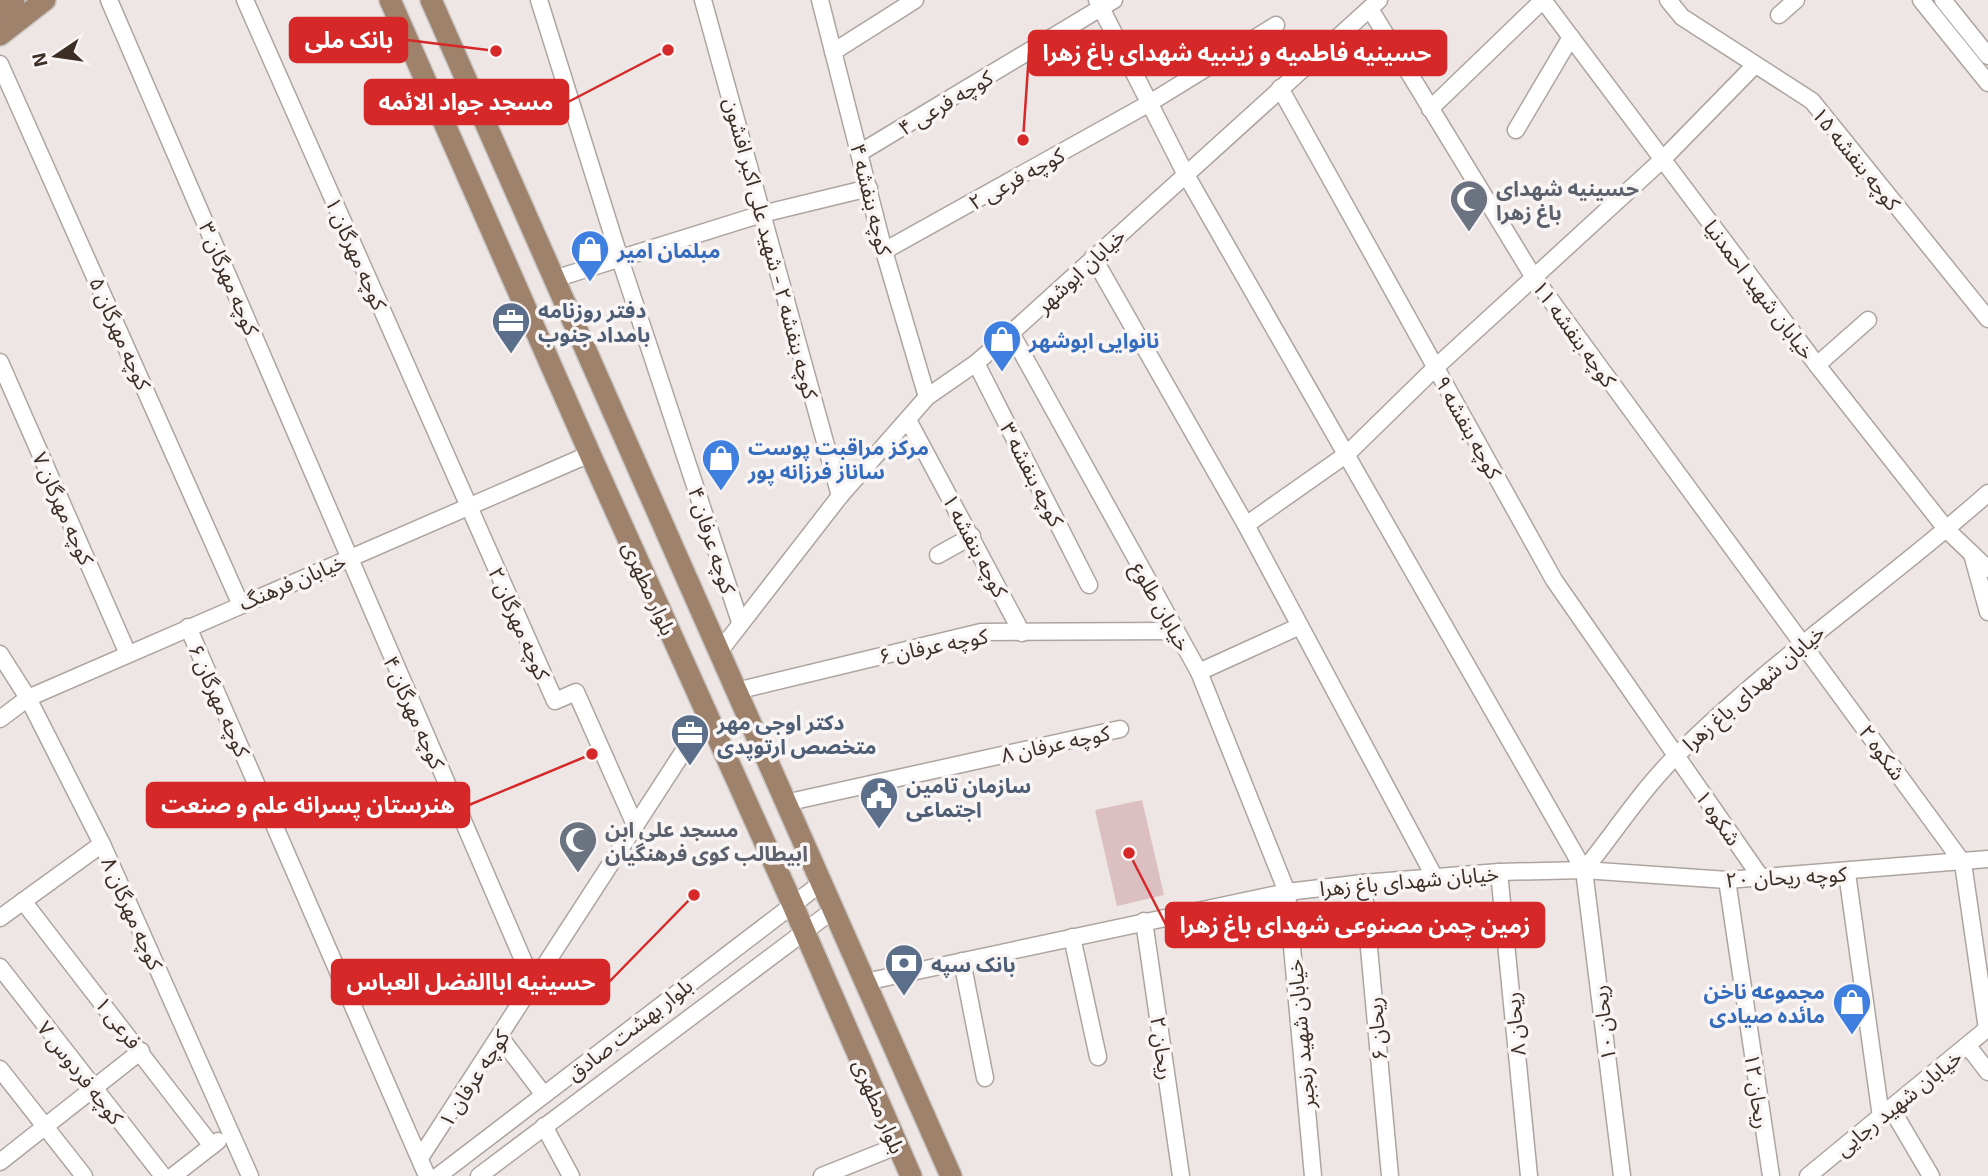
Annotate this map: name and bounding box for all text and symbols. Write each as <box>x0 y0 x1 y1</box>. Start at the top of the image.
callout: بانک ملی <box>290 18 407 62</box>
north arrow <box>21 21 91 91</box>
text: بانک ملی <box>305 25 393 54</box>
callout: حسینیه فاطمیه و زینبیه شهدای باغ زهرا <box>1029 31 1446 75</box>
text: حسینیه فاطمیه و زینبیه شهدای باغ زهرا <box>1042 38 1432 70</box>
text: N <box>26 51 52 69</box>
street label: کوچه فرعی ۴ <box>893 64 998 142</box>
callout: مسجد جواد الائمه <box>365 80 568 124</box>
text: مسجد جواد الائمه <box>379 87 553 115</box>
street label: کوچه بنفشه ۲ - شهید علی اکبر افشون <box>718 95 824 402</box>
street label: کوچه بنفشه ١۵ <box>1806 101 1907 216</box>
street label: کوچه بنفشه ۴ <box>844 141 898 258</box>
street label: کوچه فرعی ۲ <box>964 141 1070 216</box>
place label: حسینیه شهدای باغ زهرا <box>1496 175 1639 228</box>
mosque icon: حسینیه شهدای باغ زهرا <box>1448 178 1490 233</box>
street label: کوچه مهرگان ۱ <box>319 193 393 314</box>
street label: خیابان شهید احمدنیا <box>1699 214 1821 364</box>
street label: کوچه مهرگان ۳ <box>193 218 265 340</box>
street label: خیابان ابوشهر <box>1029 222 1131 319</box>
shop icon: مبلمان امیر <box>569 228 611 283</box>
place label: مبلمان امیر <box>616 237 720 263</box>
street label: کوچه مهرگان ۵ <box>83 273 157 394</box>
street label: کوچه بنفشه ۱۱ <box>1526 275 1622 393</box>
place label: دفتر روزنامه بامداد جنوب <box>538 297 650 347</box>
office icon: دفتر روزنامه بامداد جنوب <box>490 300 532 355</box>
shop icon: نانوایی ابوشهر <box>981 318 1023 373</box>
place label: نانوایی ابوشهر <box>1028 327 1159 353</box>
street label: کوچه بنفشه ۹ <box>1429 371 1508 484</box>
street label: کوچه بنفشه ۳ <box>994 418 1070 532</box>
place label: مرکز مراقبت پوست ساناز فرزانه پور <box>747 434 929 485</box>
shop icon: مرکز مراقبت پوست ساناز فرزانه پور <box>700 437 742 492</box>
street label: کوچه مهرگان ۷ <box>26 448 100 569</box>
street label: کوچه عرفان ۴ <box>682 484 742 597</box>
street label: کوچه بنفشه ۱ <box>936 489 1014 602</box>
street label: بلوار مطهری <box>617 537 682 639</box>
street label: خیابان فرهنگ <box>235 547 350 616</box>
street label: خیابان طلوع <box>1124 557 1197 657</box>
street label: کوچه مهرگان ۲ <box>482 563 556 684</box>
street label: خیابان شهدای باغ زهرا <box>1677 619 1832 758</box>
street label: کوچه عرفان ۶ <box>876 622 990 670</box>
street label: کوچه مهرگان ۶ <box>182 640 256 761</box>
street label: کوچه مهرگان ۴ <box>377 652 451 773</box>
place label: دکتر اوجی مهر متخصص ارتوپدی <box>716 709 876 760</box>
office icon: دکتر اوجی مهر متخصص ارتوپدی <box>669 712 711 767</box>
street label: کوچه عرفان ۸ <box>998 719 1112 769</box>
street label: شکوه ۲ <box>1854 719 1911 785</box>
place label: سازمان تامین اجتماعی <box>906 772 1031 822</box>
public building icon: سازمان تامین اجتماعی <box>858 775 900 830</box>
callout: هنرستان پسرانه علم و صنعت <box>147 783 469 827</box>
street label: شکوه ۱ <box>1690 784 1747 850</box>
text: هنرستان پسرانه علم و صنعت <box>161 790 455 822</box>
place label: مسجد علی ابن ابیطالب کوی فرهنگیان <box>605 816 808 866</box>
mosque icon: مسجد علی ابن ابیطالب کوی فرهنگیان <box>557 819 599 874</box>
street label: کوچه مهرگان ۸ <box>95 853 169 974</box>
street label: خیابان شهدای باغ‌ زهرا <box>1318 860 1500 904</box>
street label: کوچه ریحان ۲۰ <box>1725 860 1848 894</box>
callout: زمین چمن مصنوعی شهدای باغ زهرا <box>1166 903 1544 947</box>
text: زمین چمن مصنوعی شهدای باغ زهرا <box>1180 910 1530 942</box>
bank icon: بانک سپه <box>883 942 925 997</box>
place label: بانک سپه <box>931 951 1016 978</box>
street label: خیابان شهید رنجبر <box>1281 958 1320 1111</box>
callout: حسینیه اباالفضل العباس <box>332 960 609 1004</box>
text: حسینیه اباالفضل العباس <box>346 967 596 996</box>
street label: بلوار بهشت صادق <box>561 972 697 1087</box>
place label: مجموعه ناخن مائده صیادی <box>1704 978 1825 1028</box>
shop icon: مجموعه ناخن مائده صیادی <box>1831 981 1873 1036</box>
street label: ریحان ۱۰ <box>1586 984 1621 1062</box>
street label: فرعی ۱ <box>90 991 147 1054</box>
street label: ریحان ۸ <box>1498 991 1531 1057</box>
street label: ریحان ۶ <box>1361 996 1392 1062</box>
street label: کوچه فردوس ۷ <box>31 1015 129 1130</box>
street label: ریحان ۲ <box>1145 1015 1180 1082</box>
street label: کوچه عرفان ۱ <box>432 1025 516 1132</box>
street label: خیابان شهید رجایی <box>1830 1044 1967 1161</box>
street label: ریحان ۱۲ <box>1739 1052 1776 1130</box>
street label: بلوار مطهری <box>848 1055 911 1157</box>

